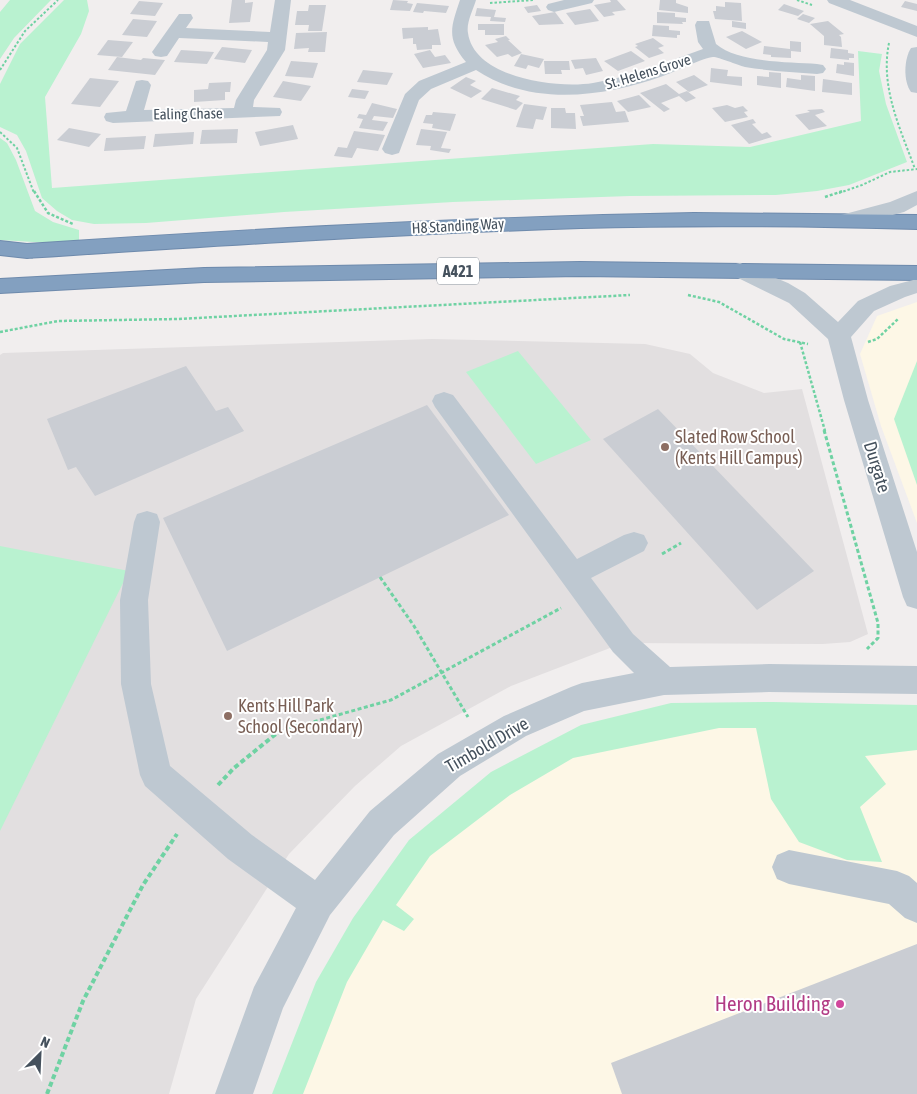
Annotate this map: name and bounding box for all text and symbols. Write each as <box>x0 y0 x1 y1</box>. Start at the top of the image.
street label: St. Helens Grove <box>603 50 693 93</box>
street label: Ealing Chase <box>153 104 223 123</box>
street label: H8 Standing Way <box>411 215 505 236</box>
road number: A421 <box>437 258 479 284</box>
place label: Slated Row School (Kents Hill Campus) <box>675 426 803 468</box>
street label: Durgate <box>860 439 895 495</box>
marker: Slated Row School (Kents Hill Campus) <box>659 441 671 453</box>
place label: Kents Hill Park School (Secondary) <box>238 695 363 737</box>
marker: Kents Hill Park School (Secondary) <box>222 710 234 722</box>
street label: Timbold Drive <box>442 712 532 777</box>
place label: Heron Building <box>715 991 830 1015</box>
marker: Heron Building <box>834 998 846 1010</box>
north arrow <box>15 1029 65 1079</box>
text: N <box>38 1033 52 1051</box>

